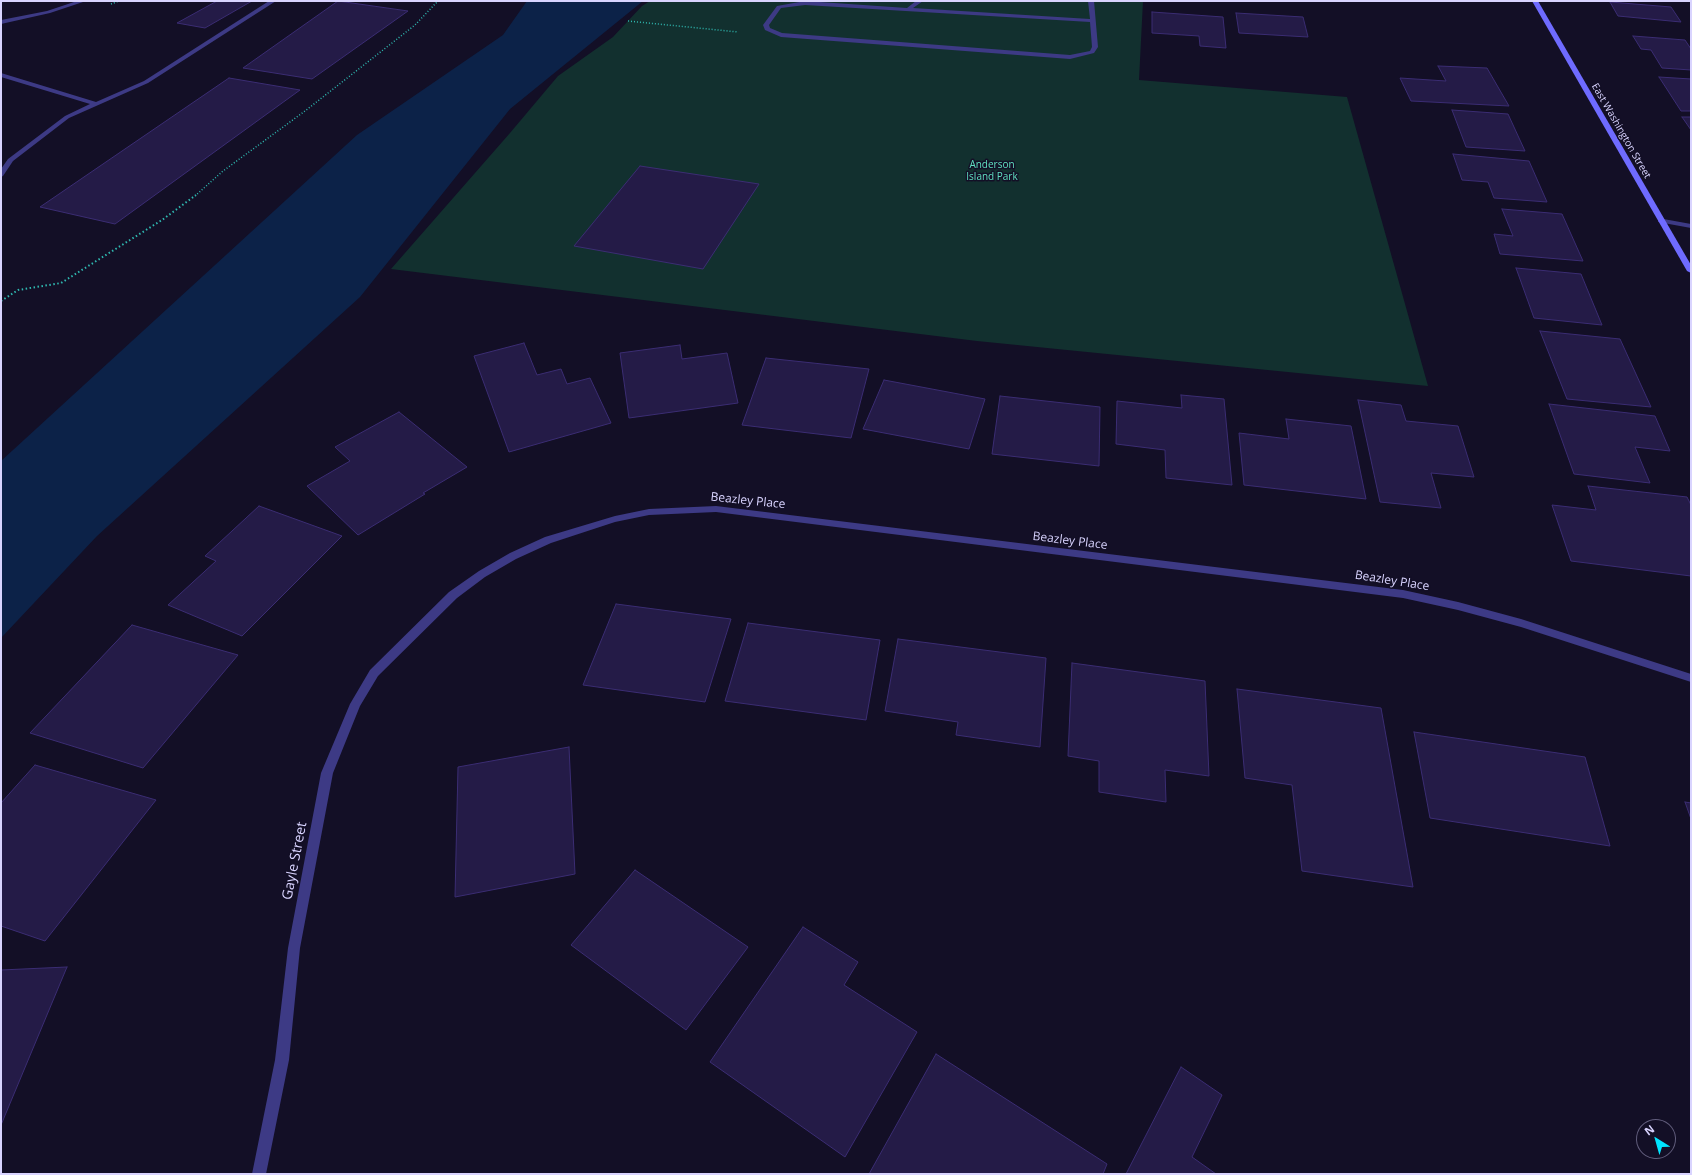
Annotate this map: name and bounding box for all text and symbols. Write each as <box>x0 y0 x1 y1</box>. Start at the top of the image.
street label: East Washington Street <box>1589 81 1653 181</box>
park label: Anderson Island Park <box>966 159 1018 182</box>
street label: Beazley Place <box>710 490 786 512</box>
street label: Beazley Place <box>1032 529 1108 553</box>
street label: Beazley Place <box>1354 568 1430 594</box>
street label: Gayle Street <box>279 821 311 901</box>
north arrow <box>1636 1119 1676 1159</box>
text: N <box>1641 1121 1657 1139</box>

